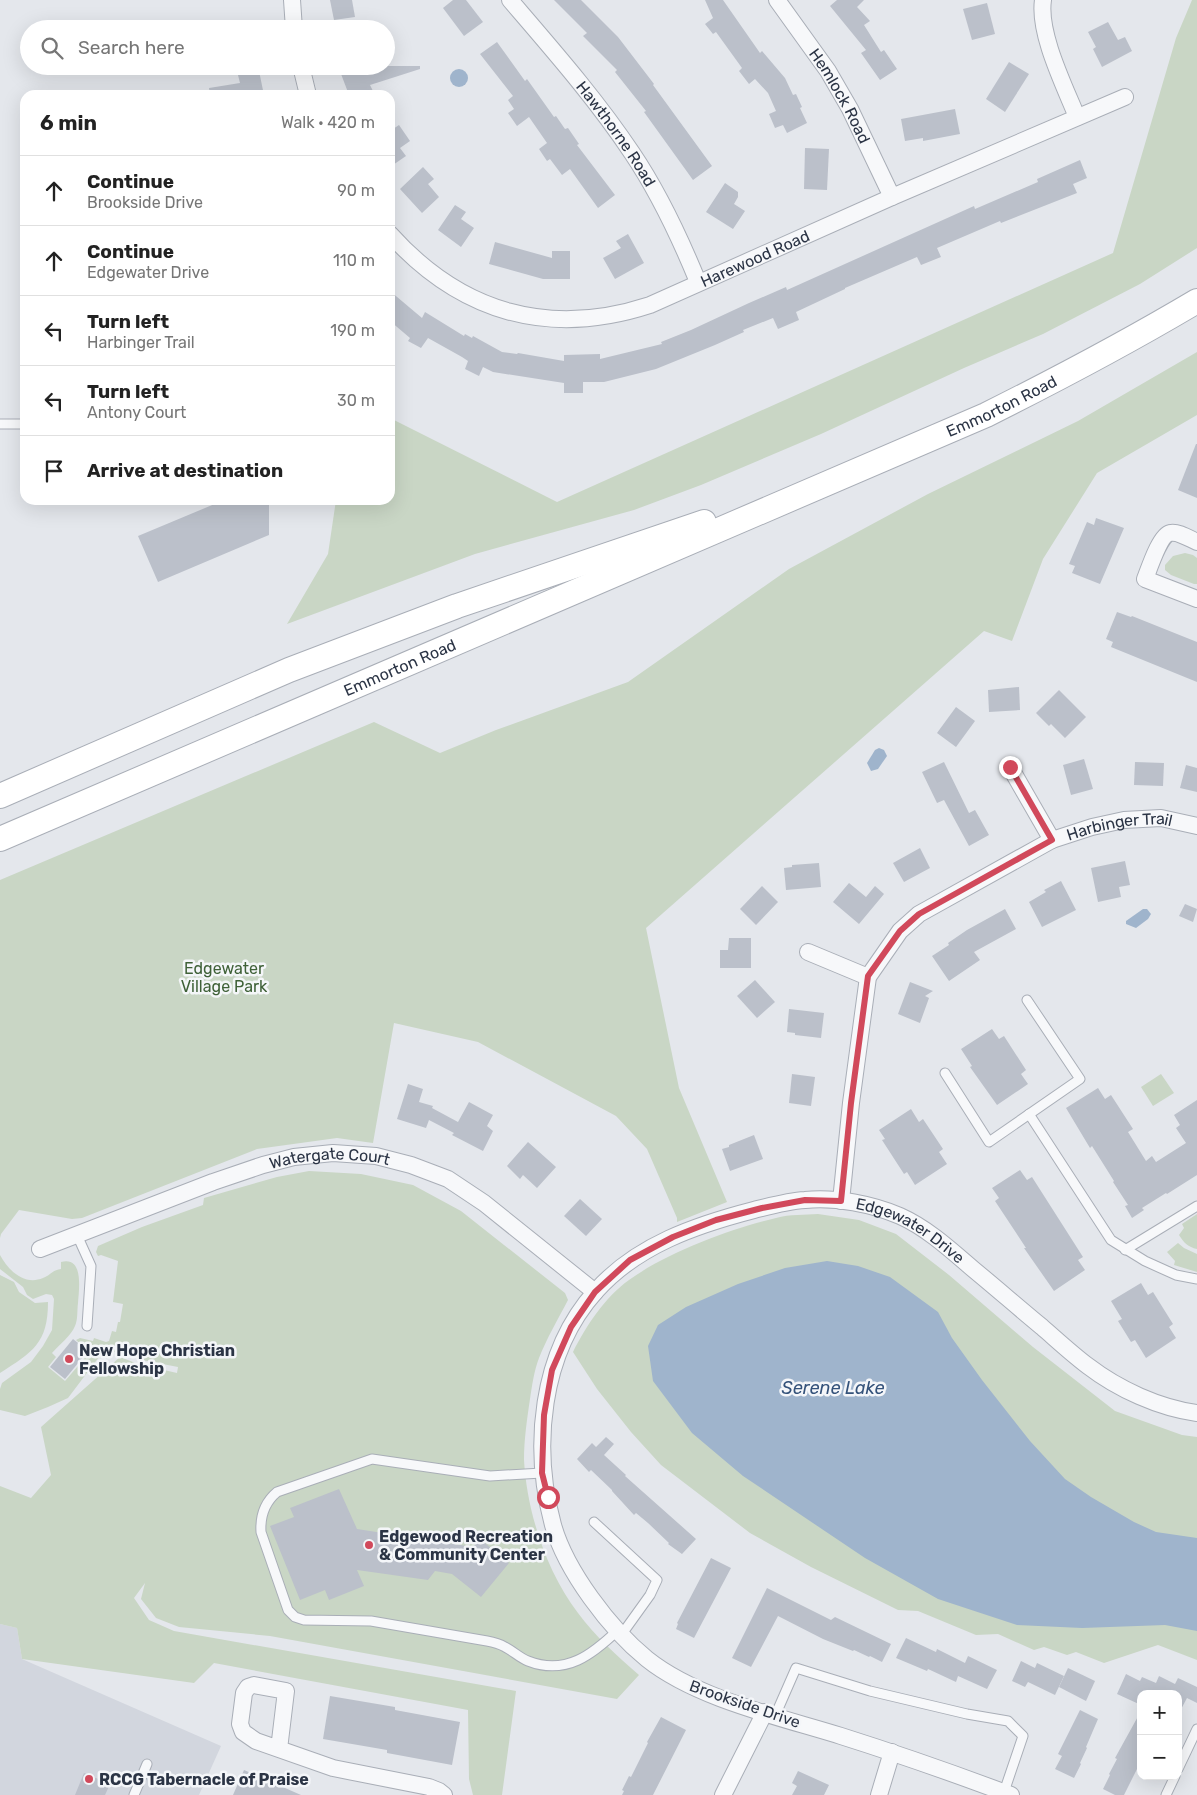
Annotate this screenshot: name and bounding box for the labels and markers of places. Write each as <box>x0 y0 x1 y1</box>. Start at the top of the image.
place label: New Hope Christian Fellowship <box>79 1341 235 1378</box>
marker: New Hope Christian Fellowship <box>63 1353 75 1365</box>
place label: Edgewood Recreation & Community Center <box>379 1527 553 1564</box>
marker: Edgewood Recreation & Community Center <box>363 1539 375 1551</box>
place label: RCCG Tabernacle of Praise <box>99 1770 309 1789</box>
marker: RCCG Tabernacle of Praise <box>83 1773 95 1785</box>

